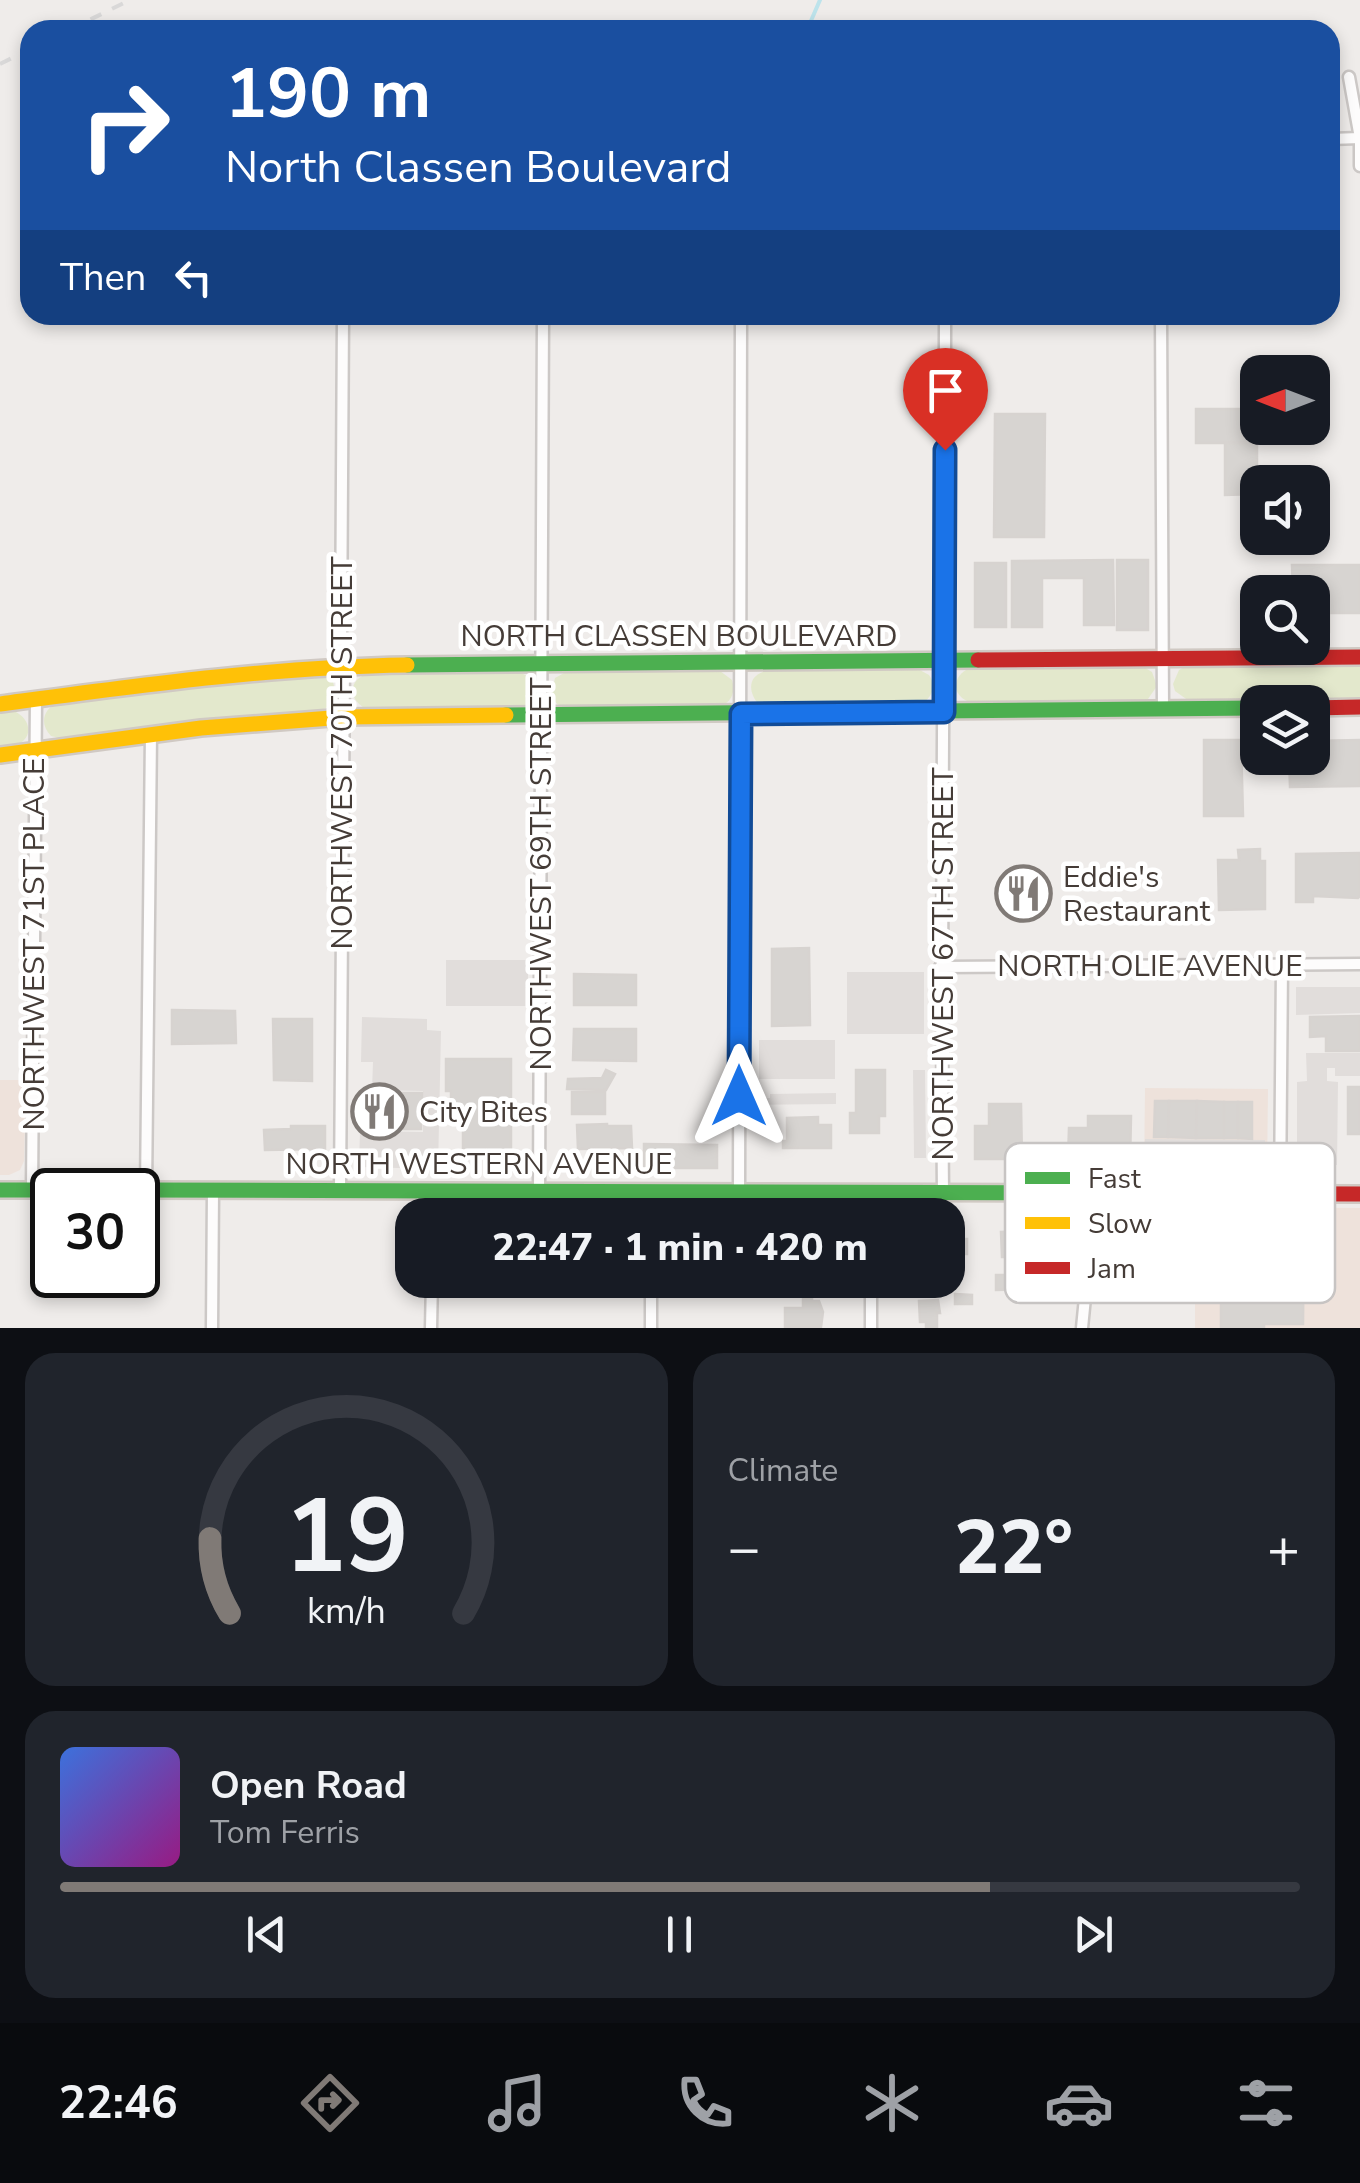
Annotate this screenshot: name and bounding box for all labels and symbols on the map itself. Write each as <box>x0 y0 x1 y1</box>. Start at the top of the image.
pin <box>903 348 988 451</box>
north arrow <box>1240 355 1330 445</box>
street label: NORTHWEST 70TH STREET <box>322 557 363 949</box>
street label: NORTH CLASSEN BOULEVARD <box>460 616 898 657</box>
street label: NORTHWEST 69TH STREET <box>521 678 562 1070</box>
street label: NORTHWEST 71ST PLACE <box>14 757 55 1131</box>
street label: NORTHWEST 67TH STREET <box>923 768 964 1160</box>
place label: Eddie's Restaurant <box>1063 857 1211 932</box>
restaurant icon: Eddie's Restaurant <box>994 864 1054 924</box>
street label: NORTH OLIE AVENUE <box>997 946 1303 987</box>
position arrow <box>687 1044 791 1148</box>
restaurant icon: City Bites <box>350 1082 410 1142</box>
place label: City Bites <box>419 1092 548 1133</box>
legend <box>1005 1143 1335 1303</box>
street label: NORTH WESTERN AVENUE <box>286 1144 672 1185</box>
text: Fast <box>1088 1160 1141 1198</box>
speed limit sign: 30 <box>30 1168 160 1298</box>
text: Slow <box>1088 1205 1152 1243</box>
text: Jam <box>1087 1250 1136 1288</box>

